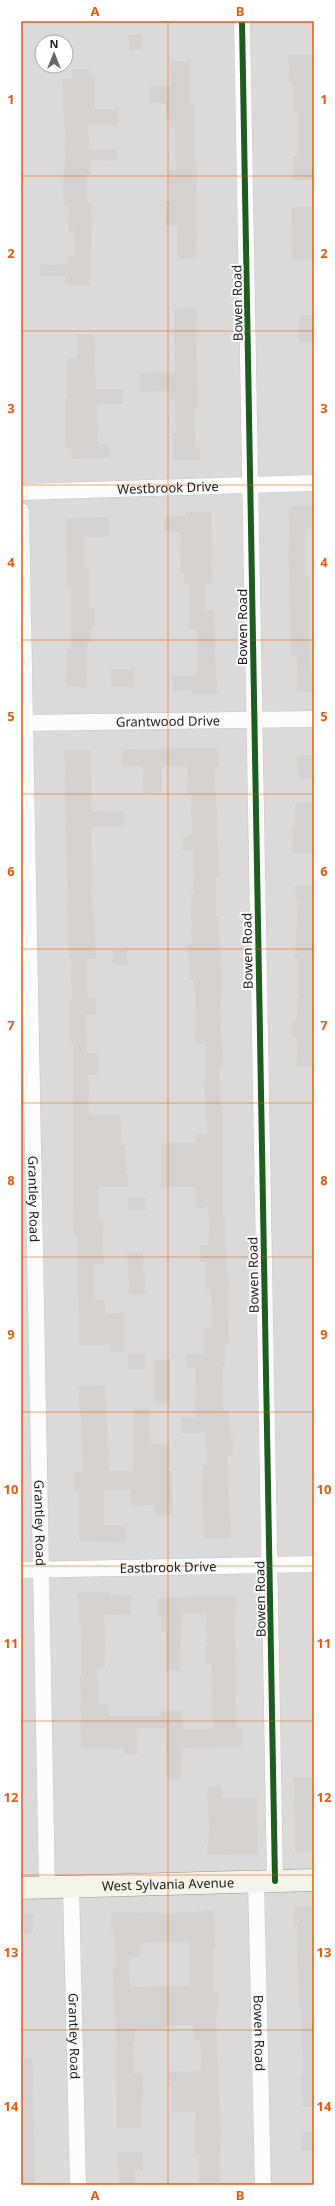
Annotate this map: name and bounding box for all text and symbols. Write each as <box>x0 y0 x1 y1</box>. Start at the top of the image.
text: A <box>91 2 100 20</box>
text: B <box>236 2 244 20</box>
north arrow <box>34 34 74 74</box>
text: N <box>50 36 58 51</box>
text: 1 <box>7 90 15 108</box>
text: 1 <box>320 90 328 108</box>
text: 2 <box>7 244 15 262</box>
text: 2 <box>320 244 328 262</box>
street label: Bowen Road <box>227 265 247 341</box>
text: 3 <box>7 399 15 417</box>
text: 3 <box>320 399 328 417</box>
street label: Westbrook Drive <box>117 477 219 498</box>
text: 4 <box>7 553 15 571</box>
text: 4 <box>320 553 328 571</box>
street label: Bowen Road <box>233 589 251 665</box>
text: 5 <box>7 707 15 725</box>
text: 5 <box>320 707 328 725</box>
street label: Grantwood Drive <box>116 711 220 731</box>
text: 6 <box>7 862 15 880</box>
text: 6 <box>320 862 328 880</box>
street label: Bowen Road <box>237 913 257 989</box>
text: 7 <box>7 1016 15 1034</box>
text: 7 <box>320 1016 328 1034</box>
street label: Grantley Road <box>24 1156 44 1242</box>
text: 8 <box>7 1171 15 1189</box>
text: 8 <box>320 1171 328 1189</box>
street label: Bowen Road <box>243 1237 263 1313</box>
text: 9 <box>7 1325 15 1343</box>
text: 9 <box>320 1325 328 1343</box>
street label: Grantley Road <box>30 1479 50 1566</box>
text: 10 <box>4 1480 18 1498</box>
text: 10 <box>317 1480 331 1498</box>
street label: Eastbrook Drive <box>119 1557 217 1577</box>
street label: Bowen Road <box>250 1561 270 1637</box>
text: 11 <box>4 1634 18 1652</box>
text: 11 <box>317 1634 331 1652</box>
text: 12 <box>4 1788 18 1806</box>
text: 12 <box>317 1788 331 1806</box>
street label: West Sylvania Avenue <box>102 1873 234 1895</box>
text: 13 <box>4 1943 18 1961</box>
text: 13 <box>317 1943 331 1961</box>
street label: Grantley Road <box>64 1993 85 2079</box>
street label: Bowen Road <box>250 1995 269 2071</box>
text: 14 <box>4 2097 19 2115</box>
text: 14 <box>317 2097 332 2115</box>
text: A <box>91 2186 100 2204</box>
text: B <box>236 2186 244 2204</box>

